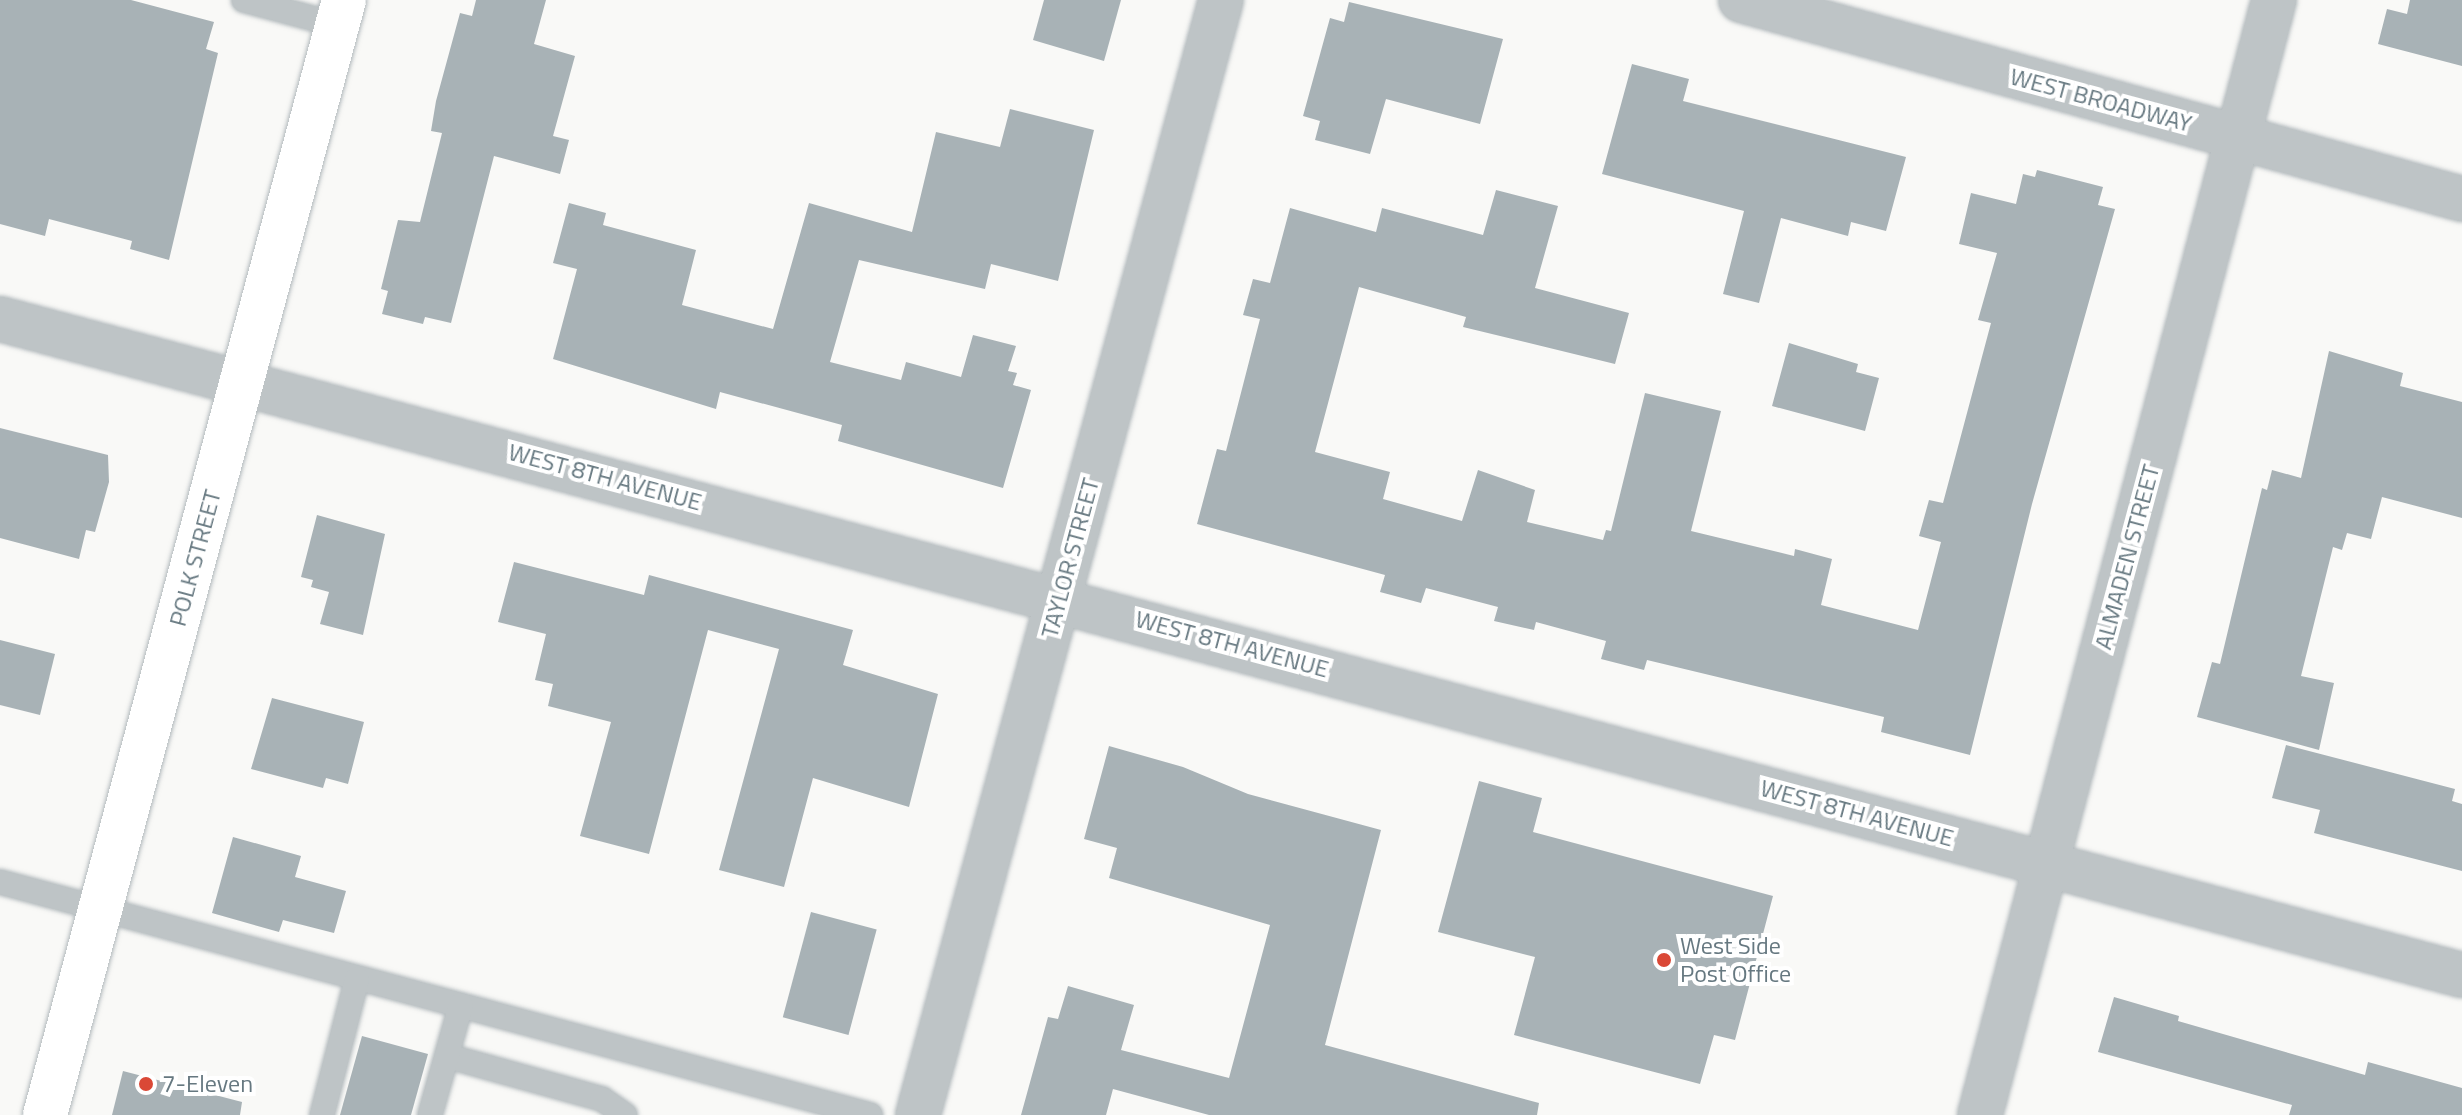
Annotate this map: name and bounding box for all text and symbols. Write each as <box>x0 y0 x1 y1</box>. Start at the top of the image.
street label: WEST BROADWAY <box>2007 62 2195 138</box>
street label: WEST 8TH AVENUE <box>505 437 705 517</box>
street label: ALMADEN STREET <box>2088 461 2166 653</box>
street label: TAYLOR STREET <box>1035 475 1105 641</box>
street label: POLK STREET <box>163 487 227 629</box>
street label: WEST 8TH AVENUE <box>1132 604 1332 684</box>
street label: WEST 8TH AVENUE <box>1757 773 1957 853</box>
place label: West Side Post Office <box>1680 932 1791 988</box>
marker: West Side Post Office <box>1655 951 1673 969</box>
place label: 7-Eleven <box>162 1070 253 1098</box>
marker: 7-Eleven <box>137 1075 155 1093</box>

